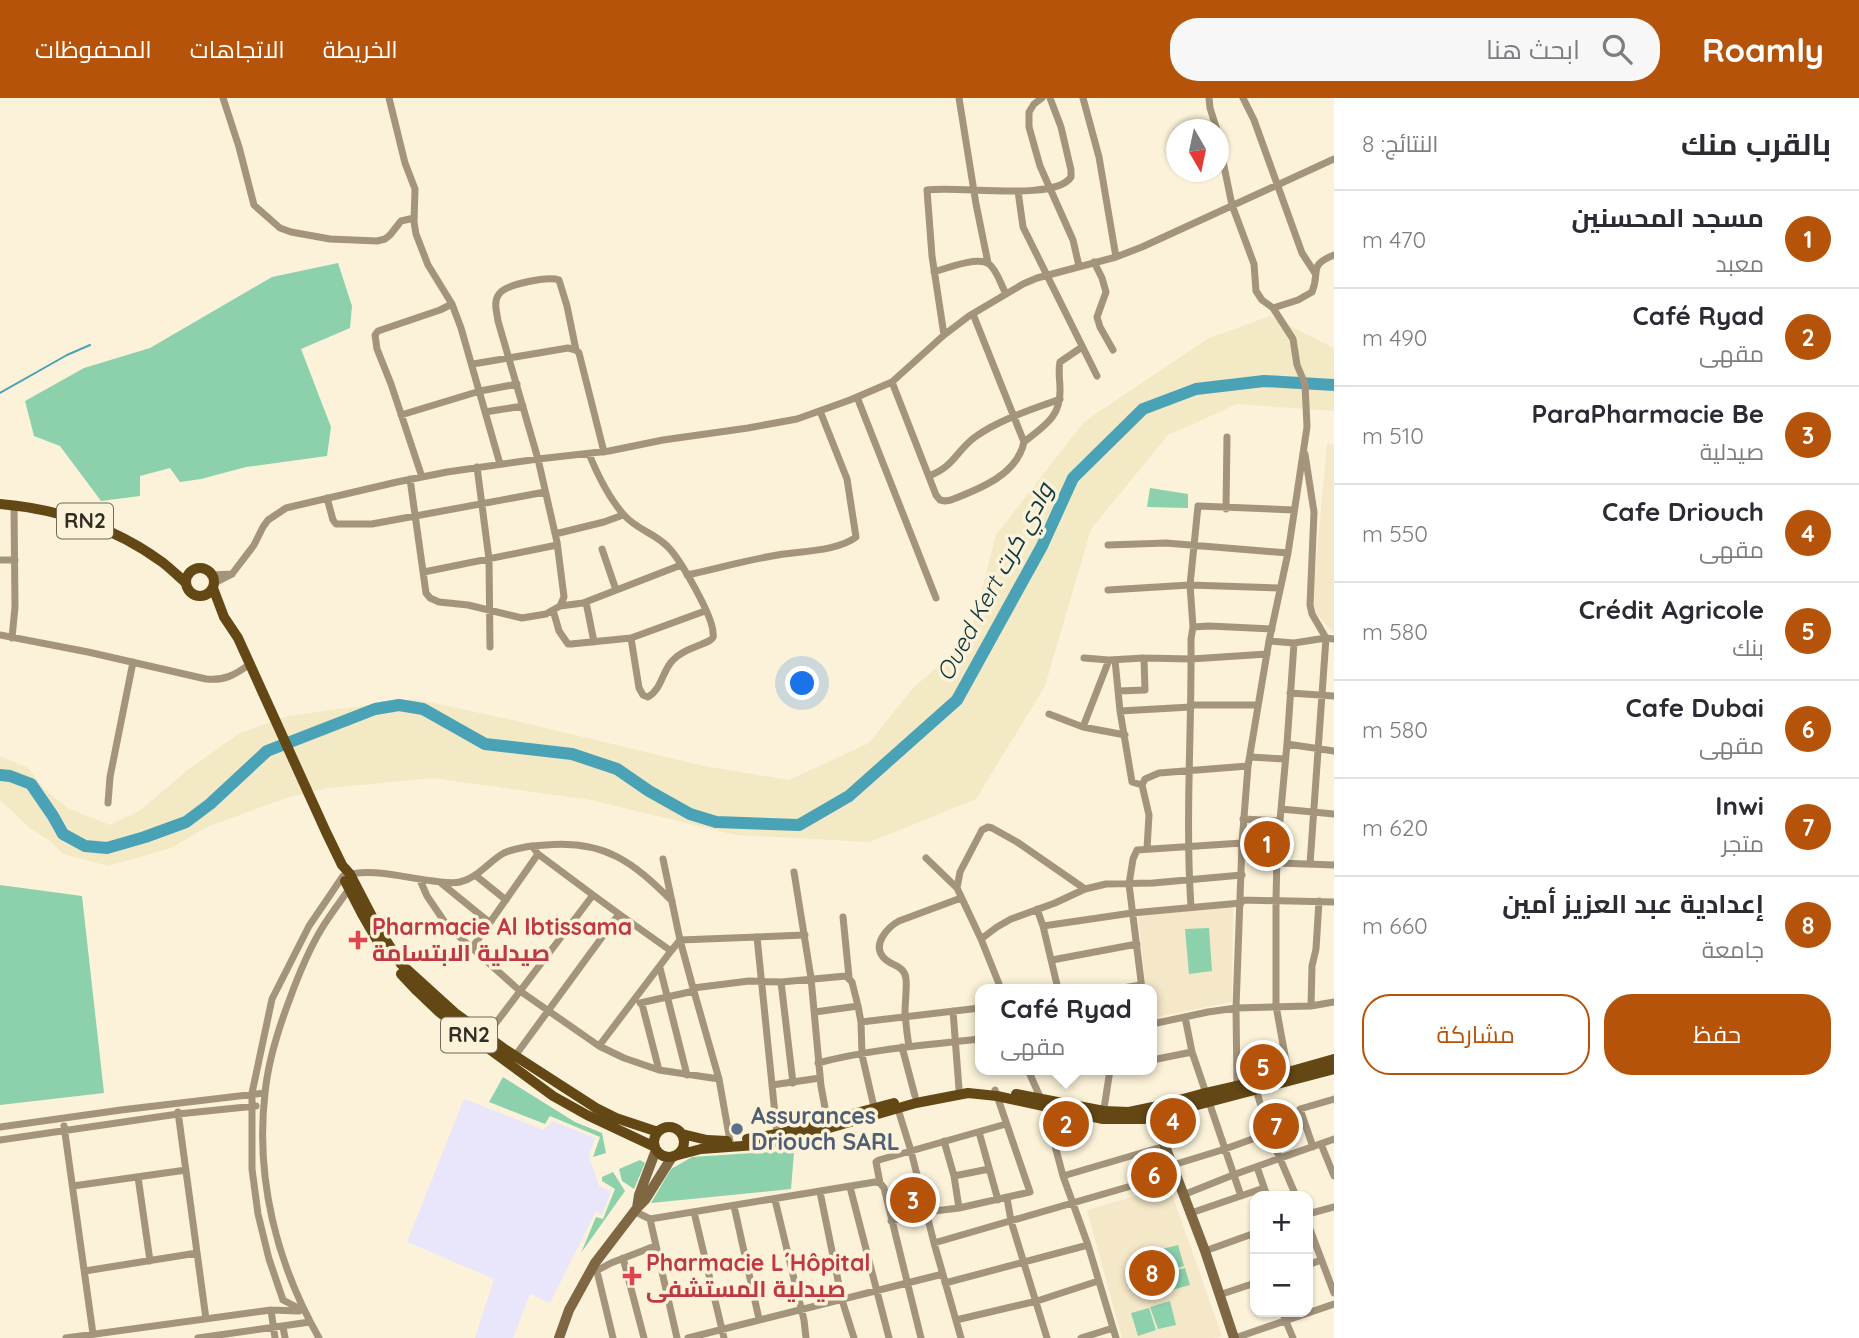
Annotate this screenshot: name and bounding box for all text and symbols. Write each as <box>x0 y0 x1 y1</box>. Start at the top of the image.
search box <box>1170 18 1660 81</box>
text: Roamly <box>1702 29 1824 70</box>
icon: search <box>1598 30 1636 68</box>
text: ابحث هنا <box>1486 33 1580 66</box>
text: المحفوظات <box>35 34 152 64</box>
text: الاتجاهات <box>190 34 285 64</box>
text: الخريطة <box>323 34 398 64</box>
north arrow <box>1166 119 1229 182</box>
text: بالقرب منك <box>1681 125 1831 163</box>
text: النتائج: 8 <box>1362 129 1438 158</box>
text: مسجد المحسنين <box>1572 201 1764 234</box>
text: 470 m <box>1362 225 1426 254</box>
text: 1 <box>1804 225 1812 254</box>
text: معبد <box>1716 249 1764 278</box>
text: Café Ryad <box>1632 299 1764 332</box>
text: 490 m <box>1362 323 1427 352</box>
text: 2 <box>1801 323 1815 352</box>
text: مقهى <box>1699 339 1764 368</box>
text: ParaPharmacie Be <box>1531 397 1764 430</box>
text: 510 m <box>1362 421 1424 450</box>
text: 3 <box>1802 421 1814 450</box>
text: صيدلية <box>1700 437 1764 466</box>
water label: Oued Kert وادي كرت <box>929 476 1064 688</box>
text: Cafe Driouch <box>1602 495 1764 528</box>
road number: RN2 <box>57 504 113 538</box>
text: 550 m <box>1362 519 1428 548</box>
text: 4 <box>1801 519 1815 548</box>
text: مقهى <box>1699 535 1764 564</box>
text: Crédit Agricole <box>1579 593 1764 626</box>
text: 580 m <box>1362 617 1428 646</box>
text: 5 <box>1801 617 1815 646</box>
text: بنك <box>1732 633 1764 662</box>
your location <box>785 666 819 700</box>
text: Cafe Dubai <box>1626 691 1764 724</box>
text: 580 m <box>1362 715 1428 744</box>
text: 6 <box>1802 715 1814 744</box>
text: مقهى <box>1699 731 1764 760</box>
text: Inwi <box>1715 789 1764 822</box>
text: 620 m <box>1362 813 1428 842</box>
text: 7 <box>1802 813 1814 842</box>
pin: 1 <box>1244 818 1290 870</box>
text: متجر <box>1722 829 1764 858</box>
text: إعدادية عبد العزيز أمين <box>1502 887 1764 920</box>
text: 660 m <box>1362 911 1428 940</box>
text: 8 <box>1802 911 1814 940</box>
place label: Pharmacie Al Ibtissama صيدلية الابتسامة <box>372 912 632 967</box>
marker: Pharmacie Al Ibtissama صيدلية الابتسامة <box>350 932 366 948</box>
text: جامعة <box>1702 935 1764 964</box>
popup <box>975 984 1157 1075</box>
text: Café Ryad <box>1000 992 1132 1025</box>
button: مشاركة <box>1362 994 1590 1075</box>
button: حفظ <box>1604 994 1831 1075</box>
road number: RN2 <box>441 1018 497 1052</box>
text: مقهى <box>1000 1032 1065 1061</box>
pin: 5 <box>1240 1041 1286 1093</box>
pin: 4 <box>1150 1095 1196 1147</box>
pin: 2 <box>1043 1098 1089 1150</box>
pin: 7 <box>1253 1100 1299 1152</box>
place label: Assurances Driouch SARL <box>751 1101 900 1156</box>
marker: Assurances Driouch SARL <box>729 1121 745 1137</box>
pin: 6 <box>1131 1149 1177 1201</box>
pin: 3 <box>890 1174 936 1226</box>
map controls <box>1250 1191 1313 1317</box>
button: + <box>1250 1191 1313 1254</box>
pin: 8 <box>1129 1247 1175 1299</box>
place label: Pharmacie L´Hôpital صيدلية المستشفى <box>646 1248 871 1303</box>
button: − <box>1250 1254 1313 1317</box>
marker: Pharmacie L´Hôpital صيدلية المستشفى <box>624 1268 640 1284</box>

